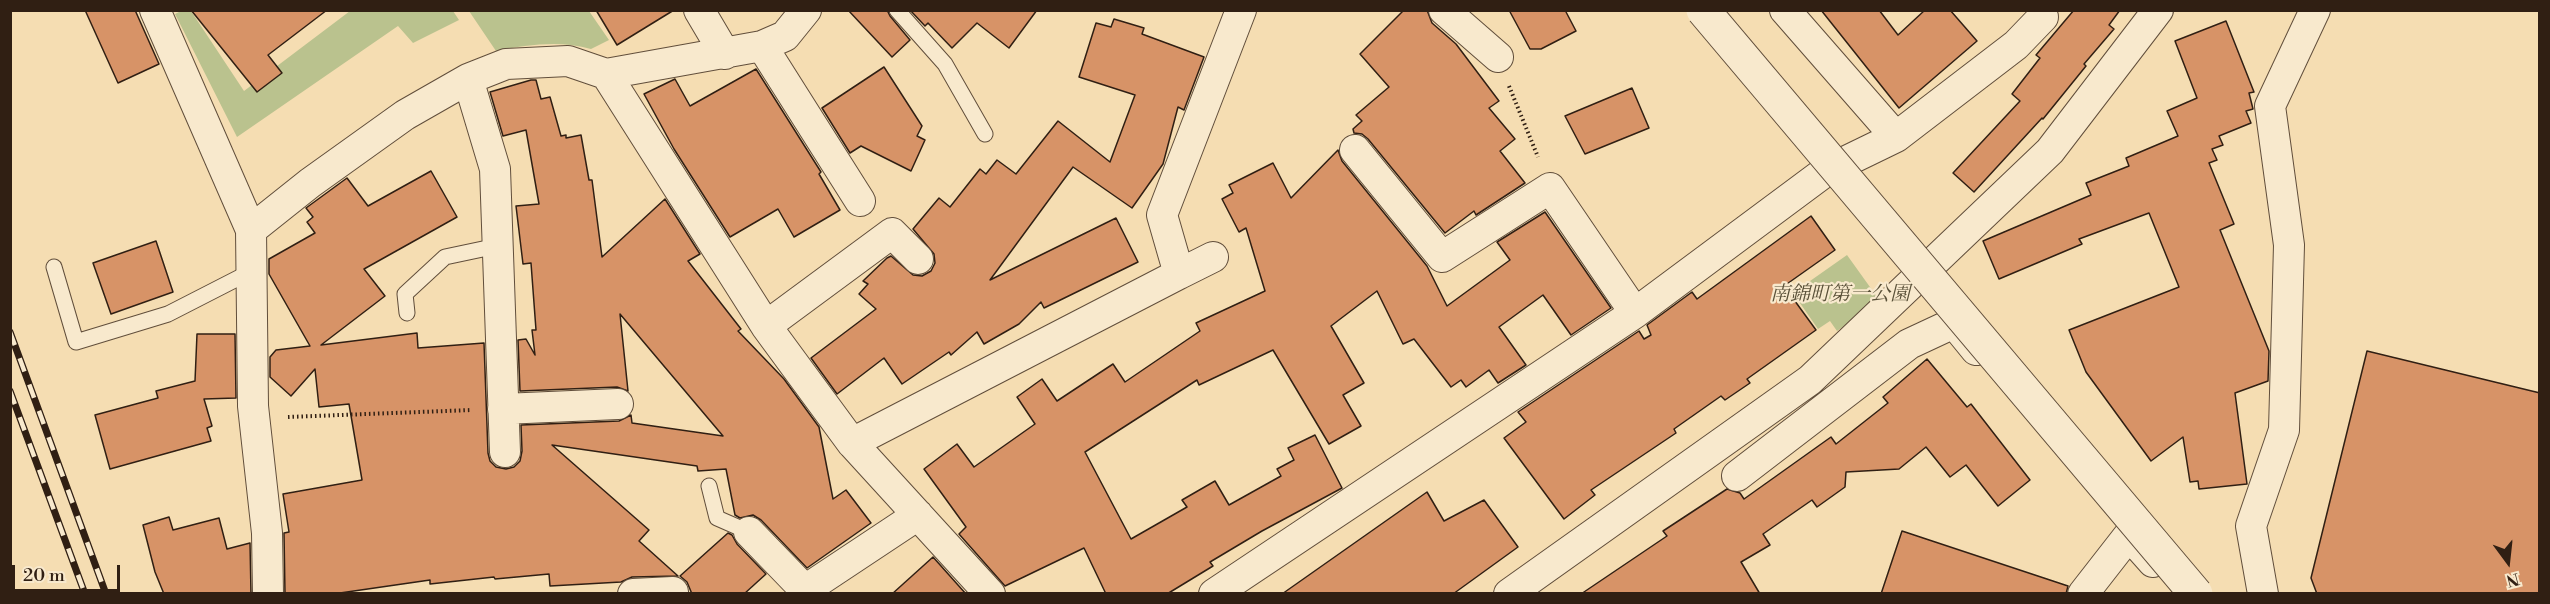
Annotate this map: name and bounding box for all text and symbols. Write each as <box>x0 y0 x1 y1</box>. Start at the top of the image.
park label: 南錦町第一公園 <box>1770 283 1910 307</box>
north arrow <box>2478 532 2538 592</box>
scale bar <box>15 553 123 591</box>
text: 20 m <box>23 564 65 587</box>
text: N <box>2504 568 2521 591</box>

